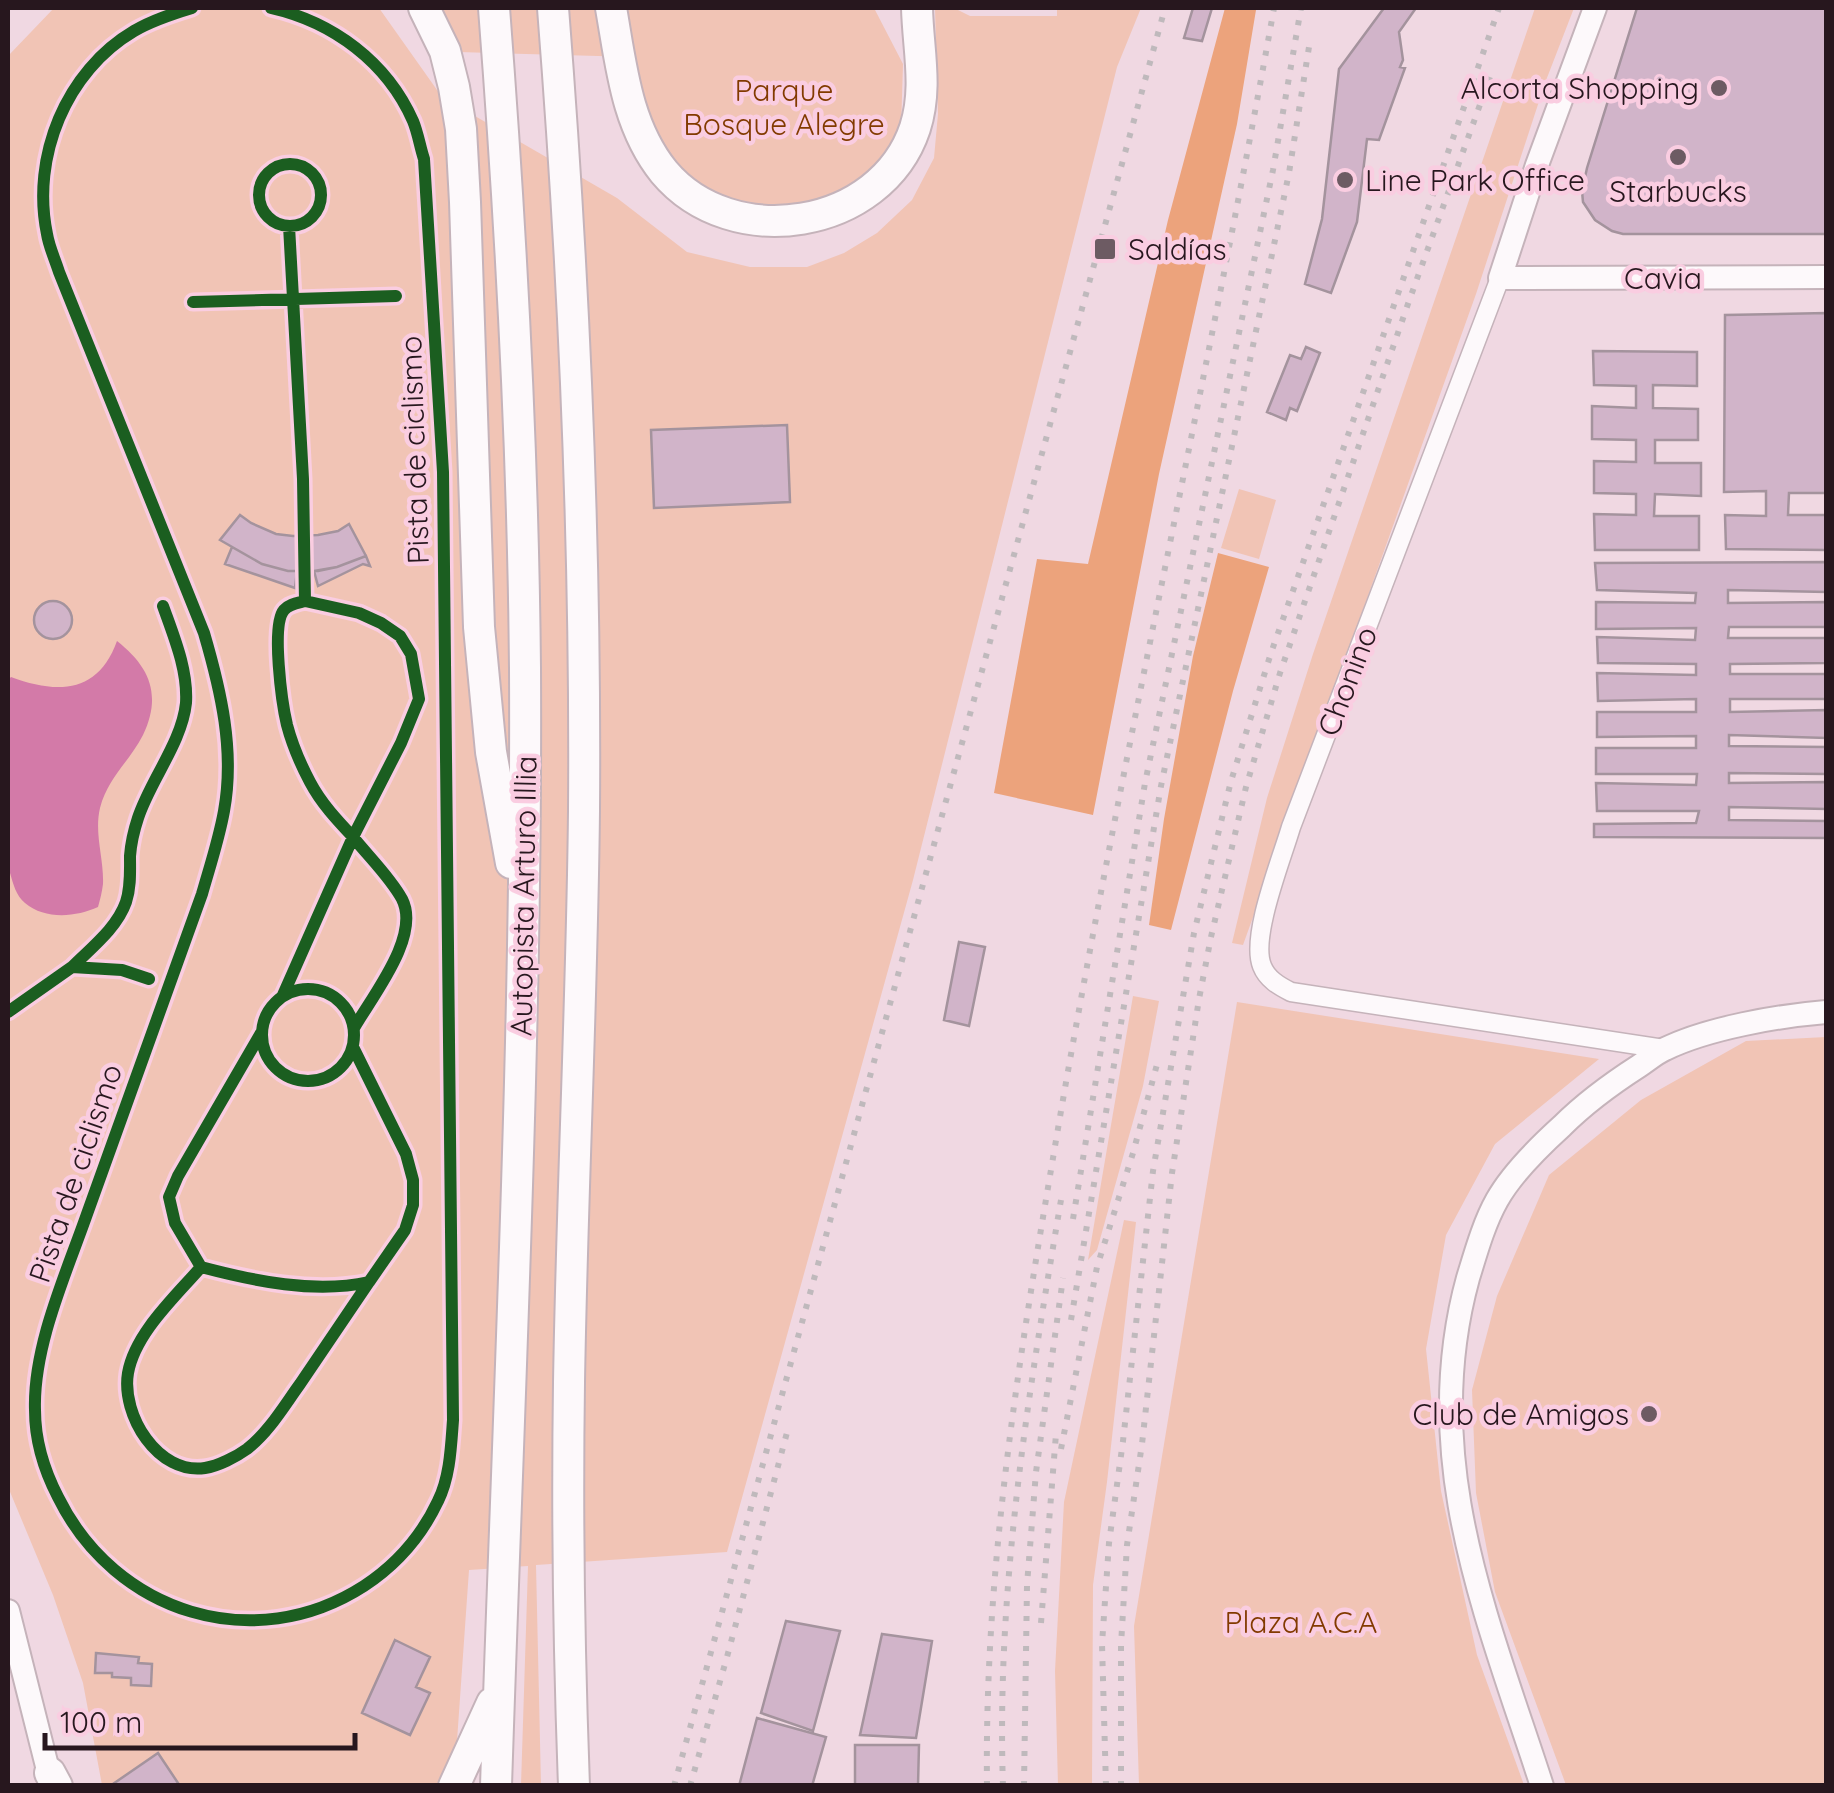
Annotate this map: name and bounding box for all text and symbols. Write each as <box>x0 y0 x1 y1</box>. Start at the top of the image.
place label: Alcorta Shopping <box>1460 69 1699 107</box>
park label: Parque Bosque Alegre <box>683 71 885 143</box>
marker: Alcorta Shopping <box>1708 77 1730 99</box>
marker: Starbucks <box>1667 146 1689 168</box>
place label: Line Park Office <box>1365 161 1585 199</box>
marker: Line Park Office <box>1334 169 1356 191</box>
place label: Starbucks <box>1609 172 1747 210</box>
place label: Saldías <box>1128 230 1227 268</box>
marker: Saldías <box>1092 236 1118 262</box>
street label: Cavia <box>1624 259 1702 297</box>
street label: Pista de ciclismo <box>391 335 437 565</box>
street label: Chonino <box>1309 621 1385 741</box>
street label: Autopista Arturo Illia <box>502 755 544 1037</box>
street label: Pista de ciclismo <box>20 1059 130 1287</box>
place label: Club de Amigos <box>1412 1395 1629 1433</box>
marker: Club de Amigos <box>1638 1403 1660 1425</box>
park label: Plaza A.C.A <box>1225 1603 1377 1641</box>
scale bar <box>45 1688 355 1750</box>
text: 100 m <box>60 1703 142 1741</box>

